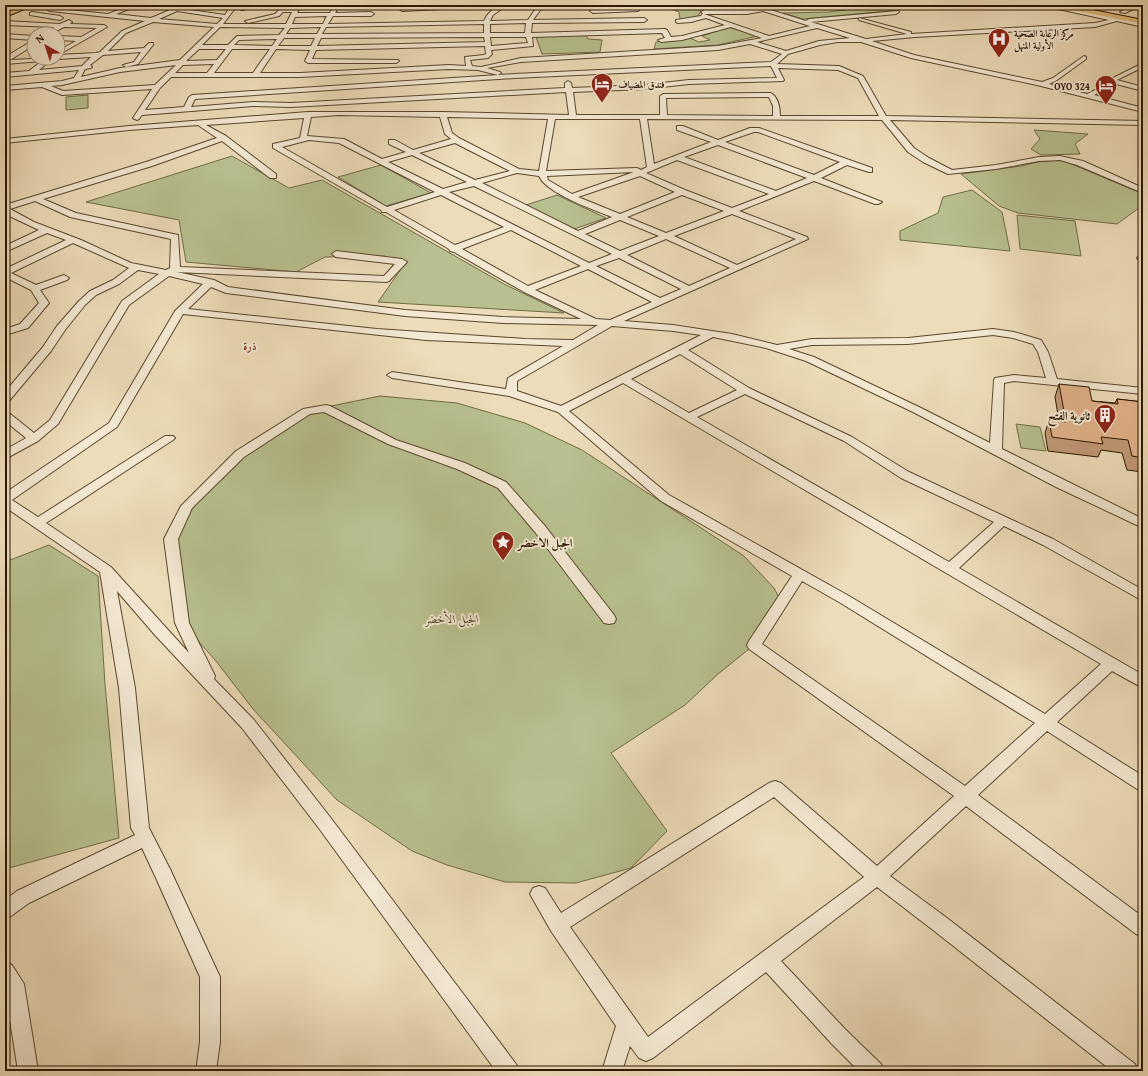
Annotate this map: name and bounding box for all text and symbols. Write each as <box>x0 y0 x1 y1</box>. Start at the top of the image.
north arrow <box>26 26 66 66</box>
hospital icon: مركز الرعاية الصحية الأولية المنهل <box>986 26 1012 59</box>
place label: مركز الرعاية الصحية الأولية المنهل <box>1014 26 1074 53</box>
text: N <box>32 29 48 47</box>
hotel icon: فندق المضياف <box>589 71 615 104</box>
hotel icon: OYO 324 <box>1093 73 1119 106</box>
place label: فندق المضياف <box>618 77 665 92</box>
place label: OYO 324 <box>1054 79 1090 94</box>
district label: ذرة <box>243 338 257 354</box>
building icon: ثانوية الفتح <box>1092 402 1118 435</box>
place label: ثانوية الفتح <box>1048 407 1091 427</box>
place icon: الجبل الاخضر <box>490 529 516 562</box>
place label: الجبل الاخضر <box>516 534 573 552</box>
park label: الجبل الأخضر <box>424 610 479 628</box>

